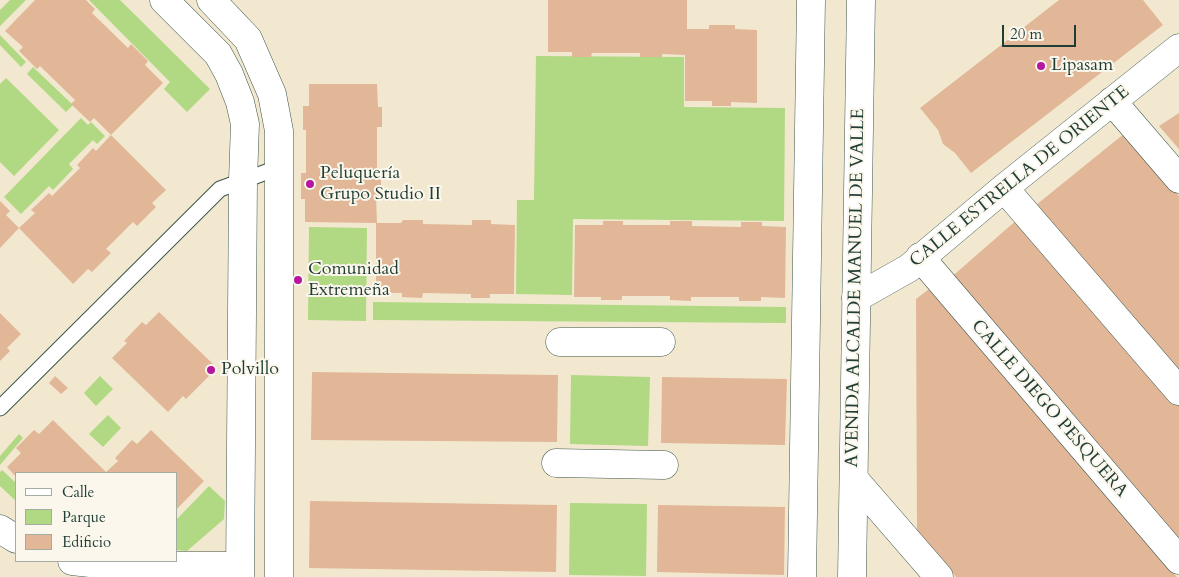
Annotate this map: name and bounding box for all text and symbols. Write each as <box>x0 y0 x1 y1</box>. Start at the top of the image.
scale bar <box>1004 15 1078 47</box>
text: 20 m <box>1010 24 1042 44</box>
place label: Lipasam <box>1051 55 1113 77</box>
marker: Lipasam <box>1035 60 1047 72</box>
street label: CALLE ESTRELLA DE ORIENTE <box>906 82 1134 272</box>
street label: AVENIDA ALCALDE MANUEL DE VALLE <box>842 108 870 468</box>
place label: Peluquería Grupo Studio II <box>320 163 441 205</box>
marker: Peluquería Grupo Studio II <box>304 178 316 190</box>
place label: Comunidad Extremeña <box>308 259 399 302</box>
marker: Comunidad Extremeña <box>292 274 304 286</box>
street label: CALLE DIEGO PESQUERA <box>966 316 1132 502</box>
place label: Polvillo <box>221 359 279 381</box>
marker: Polvillo <box>205 364 217 376</box>
legend <box>15 472 178 562</box>
text: Calle <box>62 482 94 502</box>
text: Parque <box>62 507 106 527</box>
text: Edificio <box>62 532 111 552</box>

